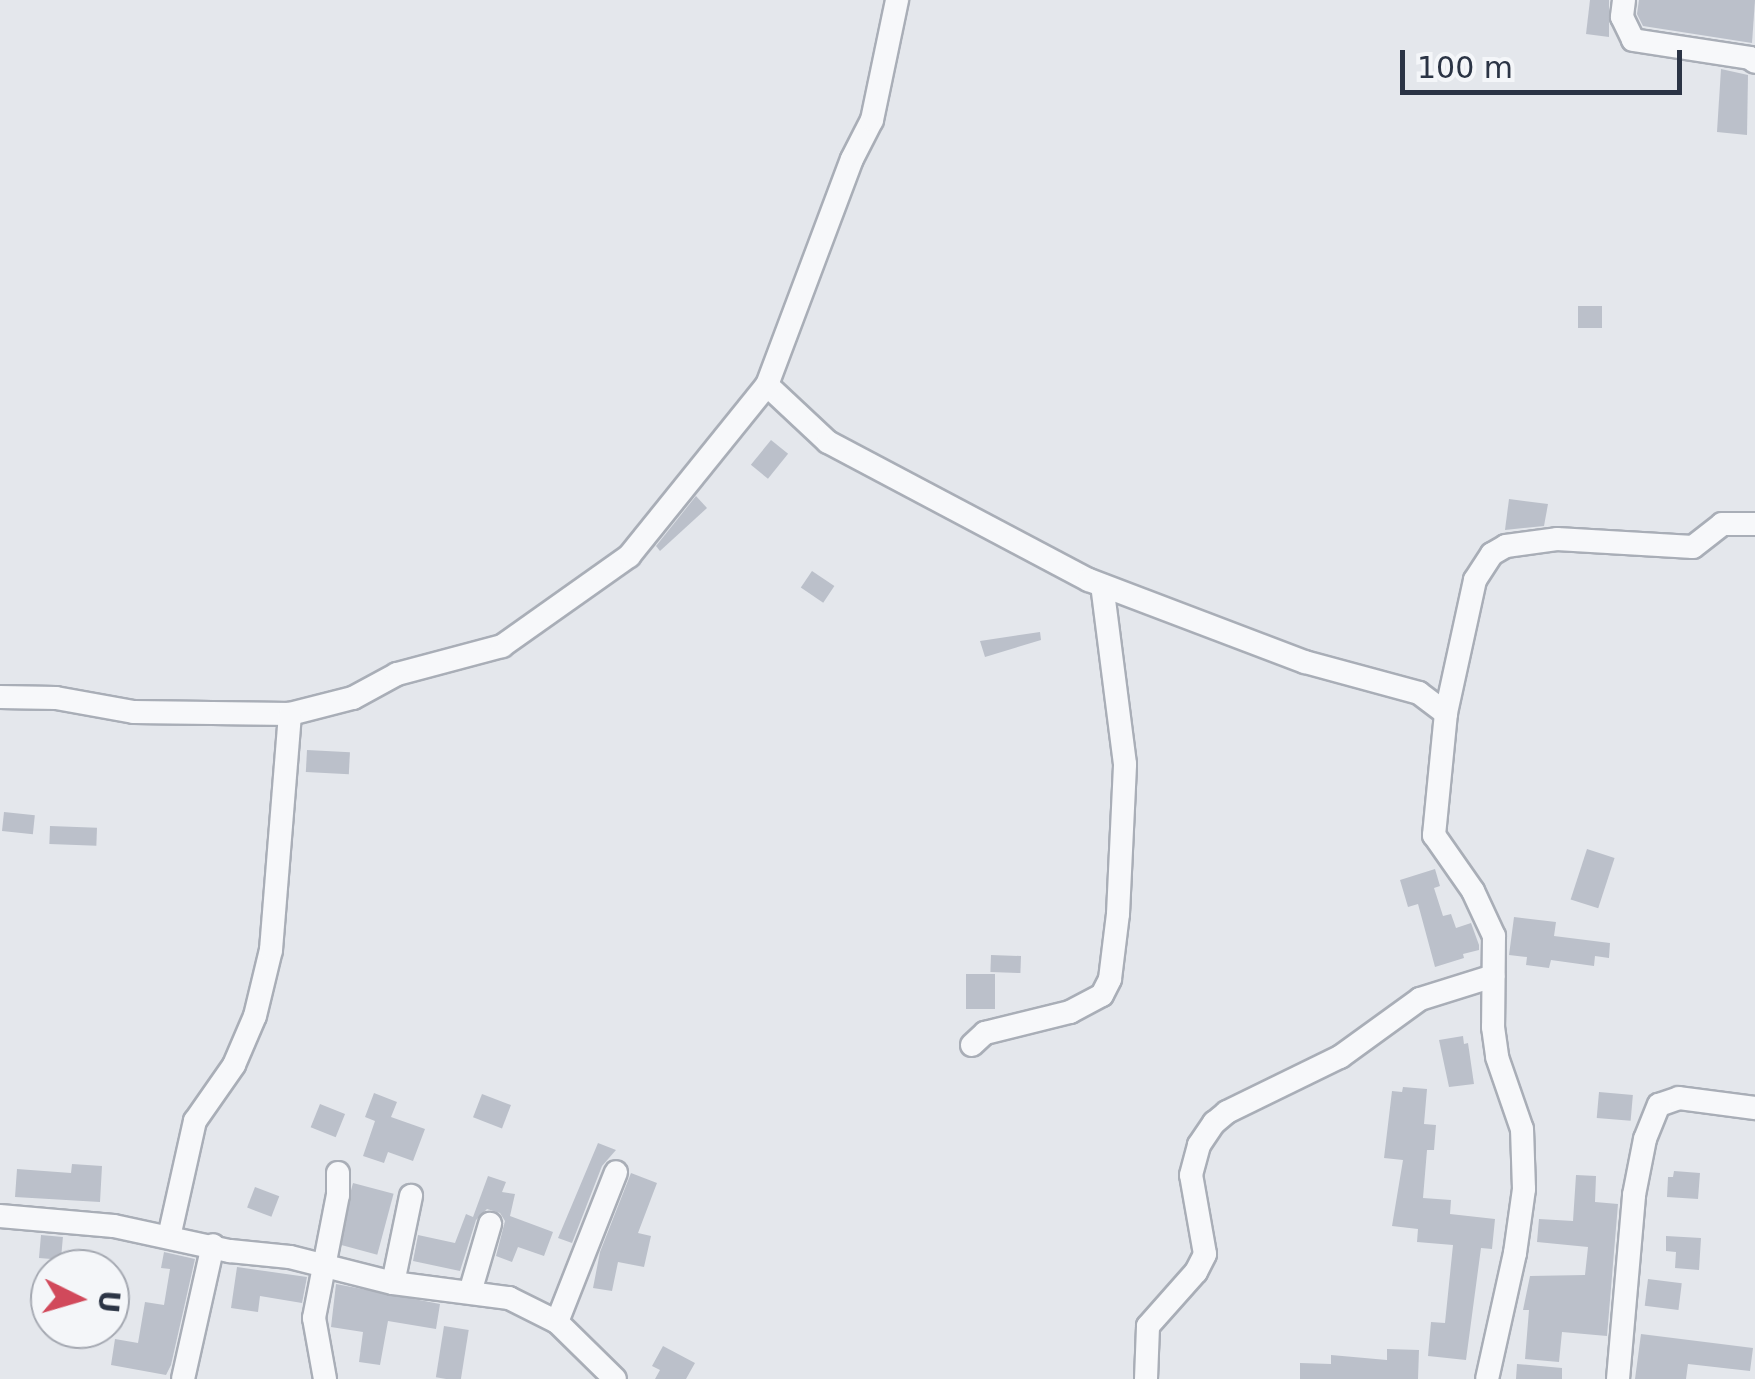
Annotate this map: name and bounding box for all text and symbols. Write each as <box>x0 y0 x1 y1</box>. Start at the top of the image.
scale bar <box>1405 30 1688 92</box>
text: 100 m <box>1417 50 1513 85</box>
north arrow <box>30 1249 130 1349</box>
text: U <box>91 1289 126 1314</box>

